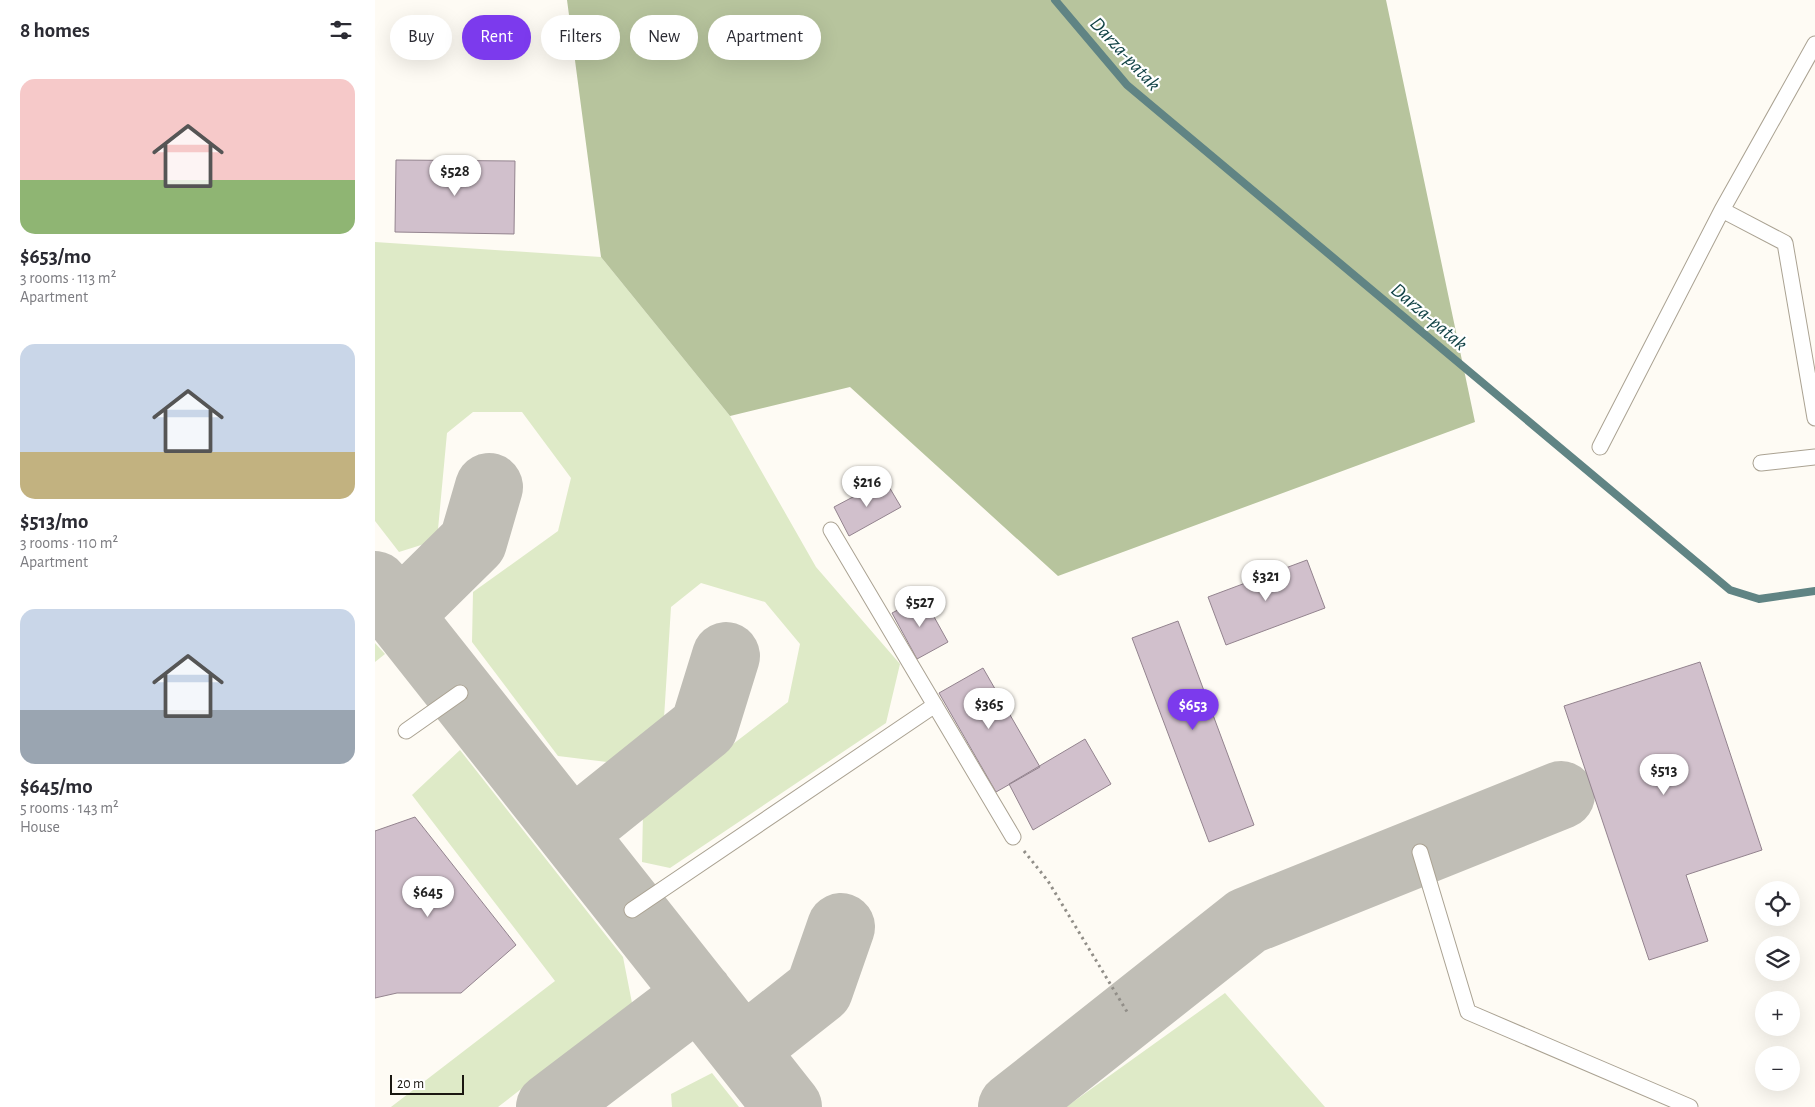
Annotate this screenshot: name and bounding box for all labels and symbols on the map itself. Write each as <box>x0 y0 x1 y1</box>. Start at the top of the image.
water label: Darza-patak <box>1086 13 1164 95</box>
pin: $528 <box>425 154 485 197</box>
water label: Darza-patak <box>1387 280 1471 354</box>
pin: $216 <box>837 466 897 508</box>
pin: $321 <box>1236 560 1296 602</box>
pin: $527 <box>890 586 950 628</box>
pin: $365 <box>959 688 1019 730</box>
pin: $653 <box>1163 688 1223 731</box>
pin: $513 <box>1634 754 1694 796</box>
pin: $645 <box>398 876 458 918</box>
scale bar <box>390 1072 464 1095</box>

